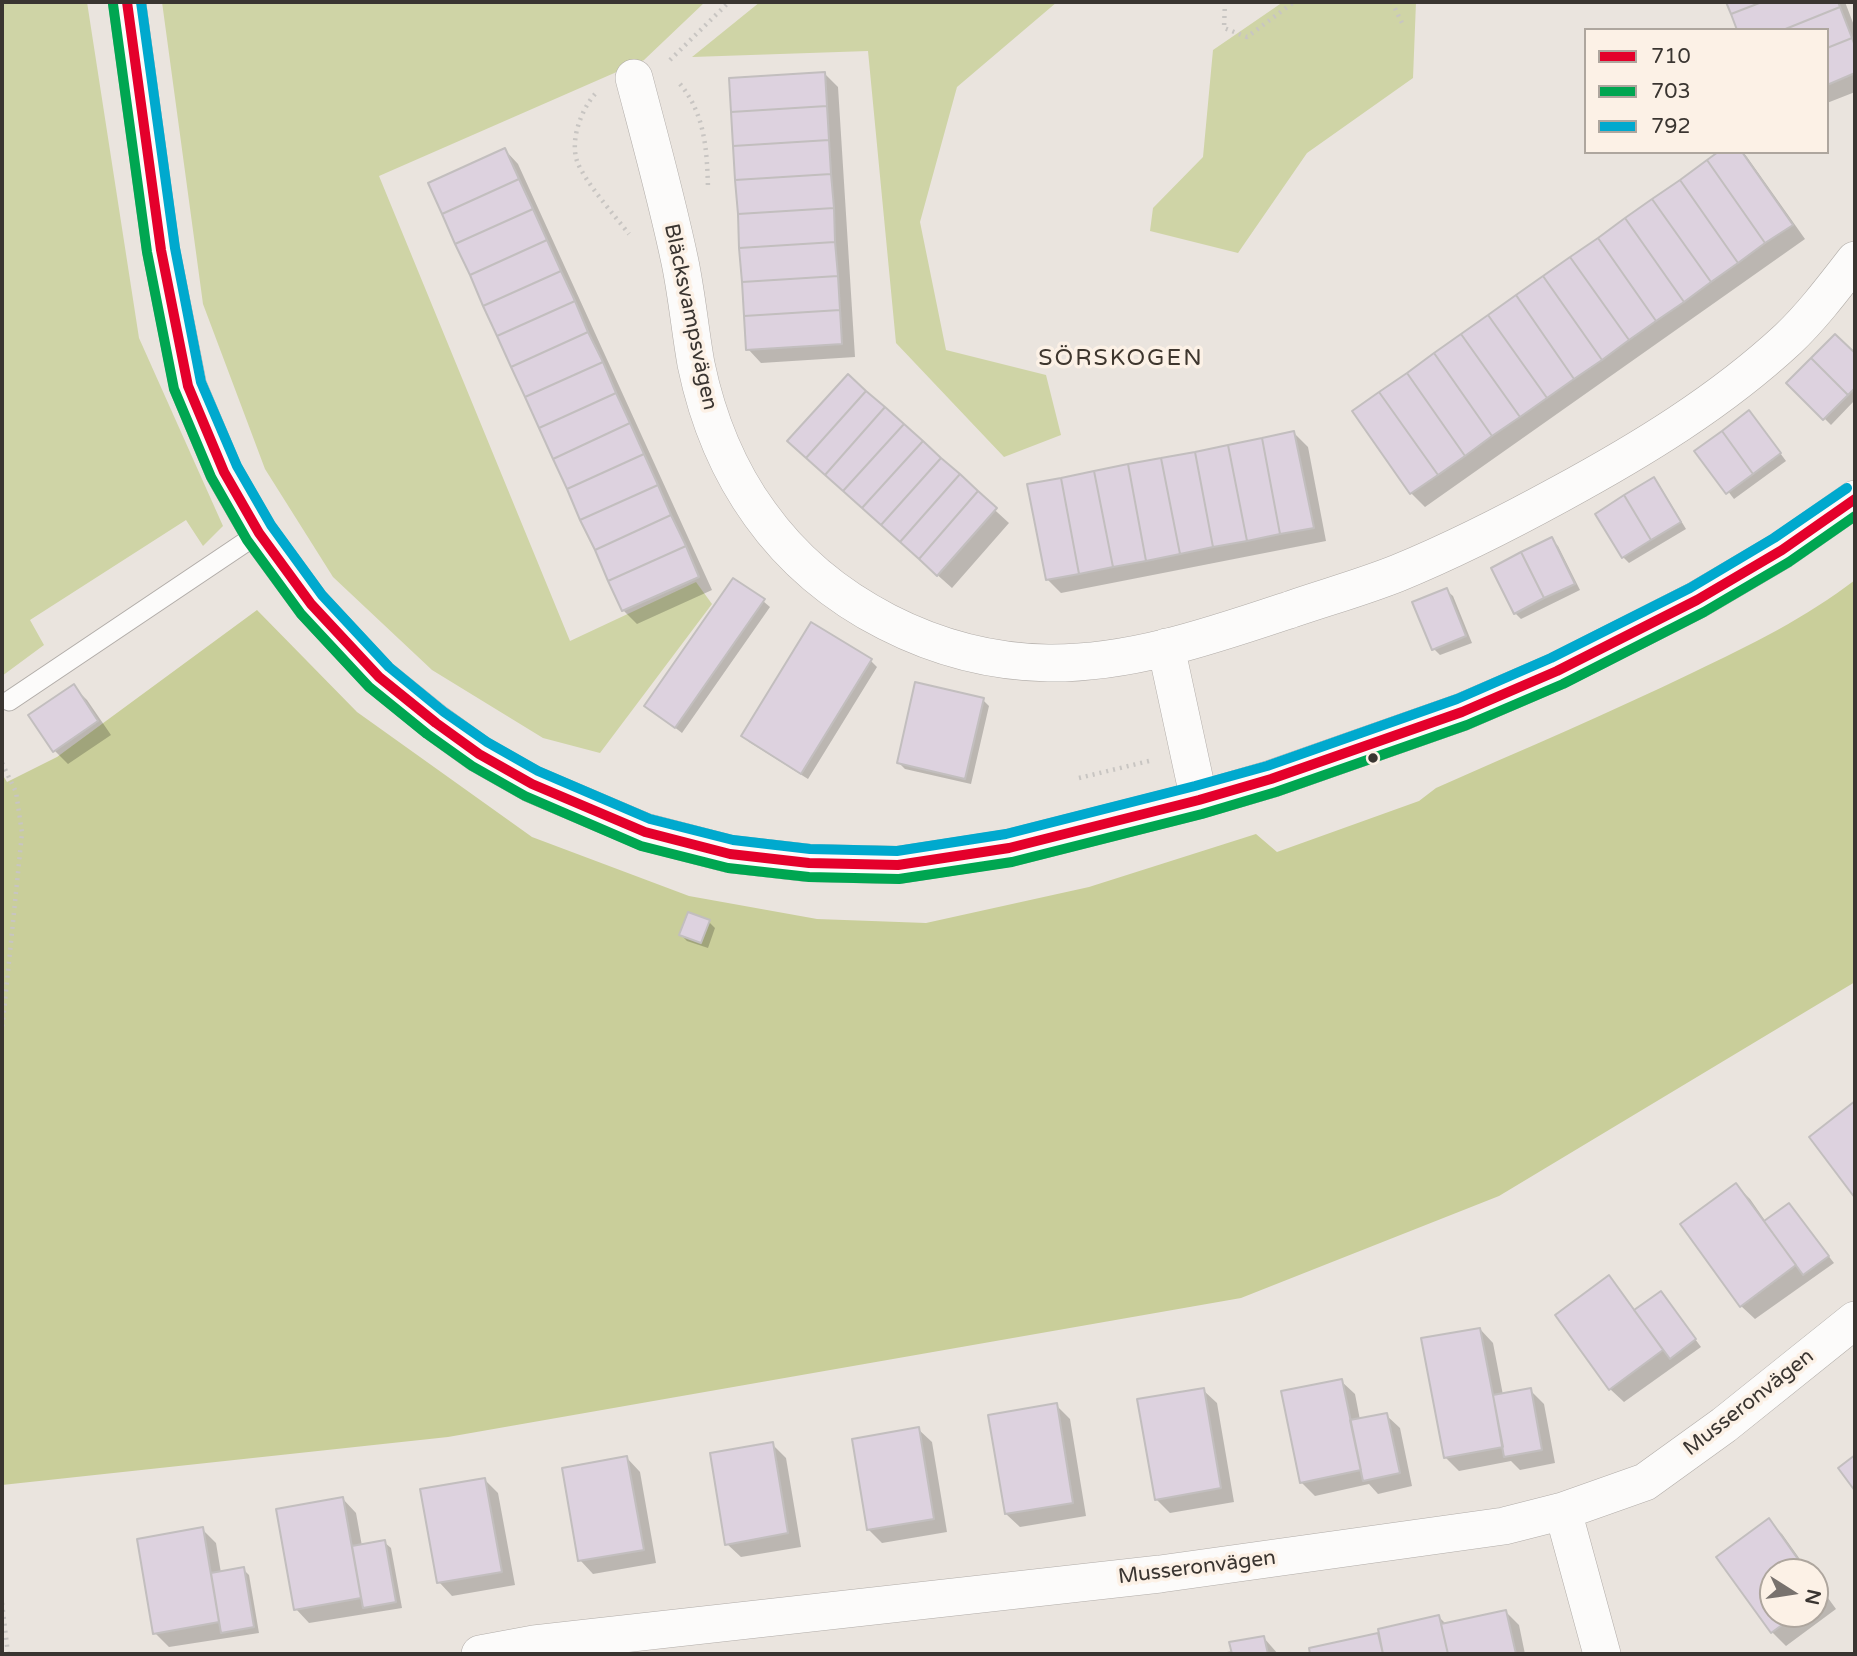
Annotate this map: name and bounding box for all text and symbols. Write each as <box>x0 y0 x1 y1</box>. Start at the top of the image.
legend <box>1584 28 1829 154</box>
text: 710 <box>1651 44 1691 69</box>
text: 703 <box>1651 79 1691 104</box>
text: 792 <box>1651 114 1691 139</box>
street label: Bläcksvampsvägen <box>658 221 722 413</box>
district label: SÖRSKOGEN <box>1039 345 1203 373</box>
unlabelled marker <box>1366 751 1380 765</box>
street label: Musseronvägen <box>1679 1344 1819 1462</box>
street label: Musseronvägen <box>1117 1546 1277 1590</box>
north arrow <box>1759 1558 1829 1628</box>
text: N <box>1800 1587 1825 1607</box>

